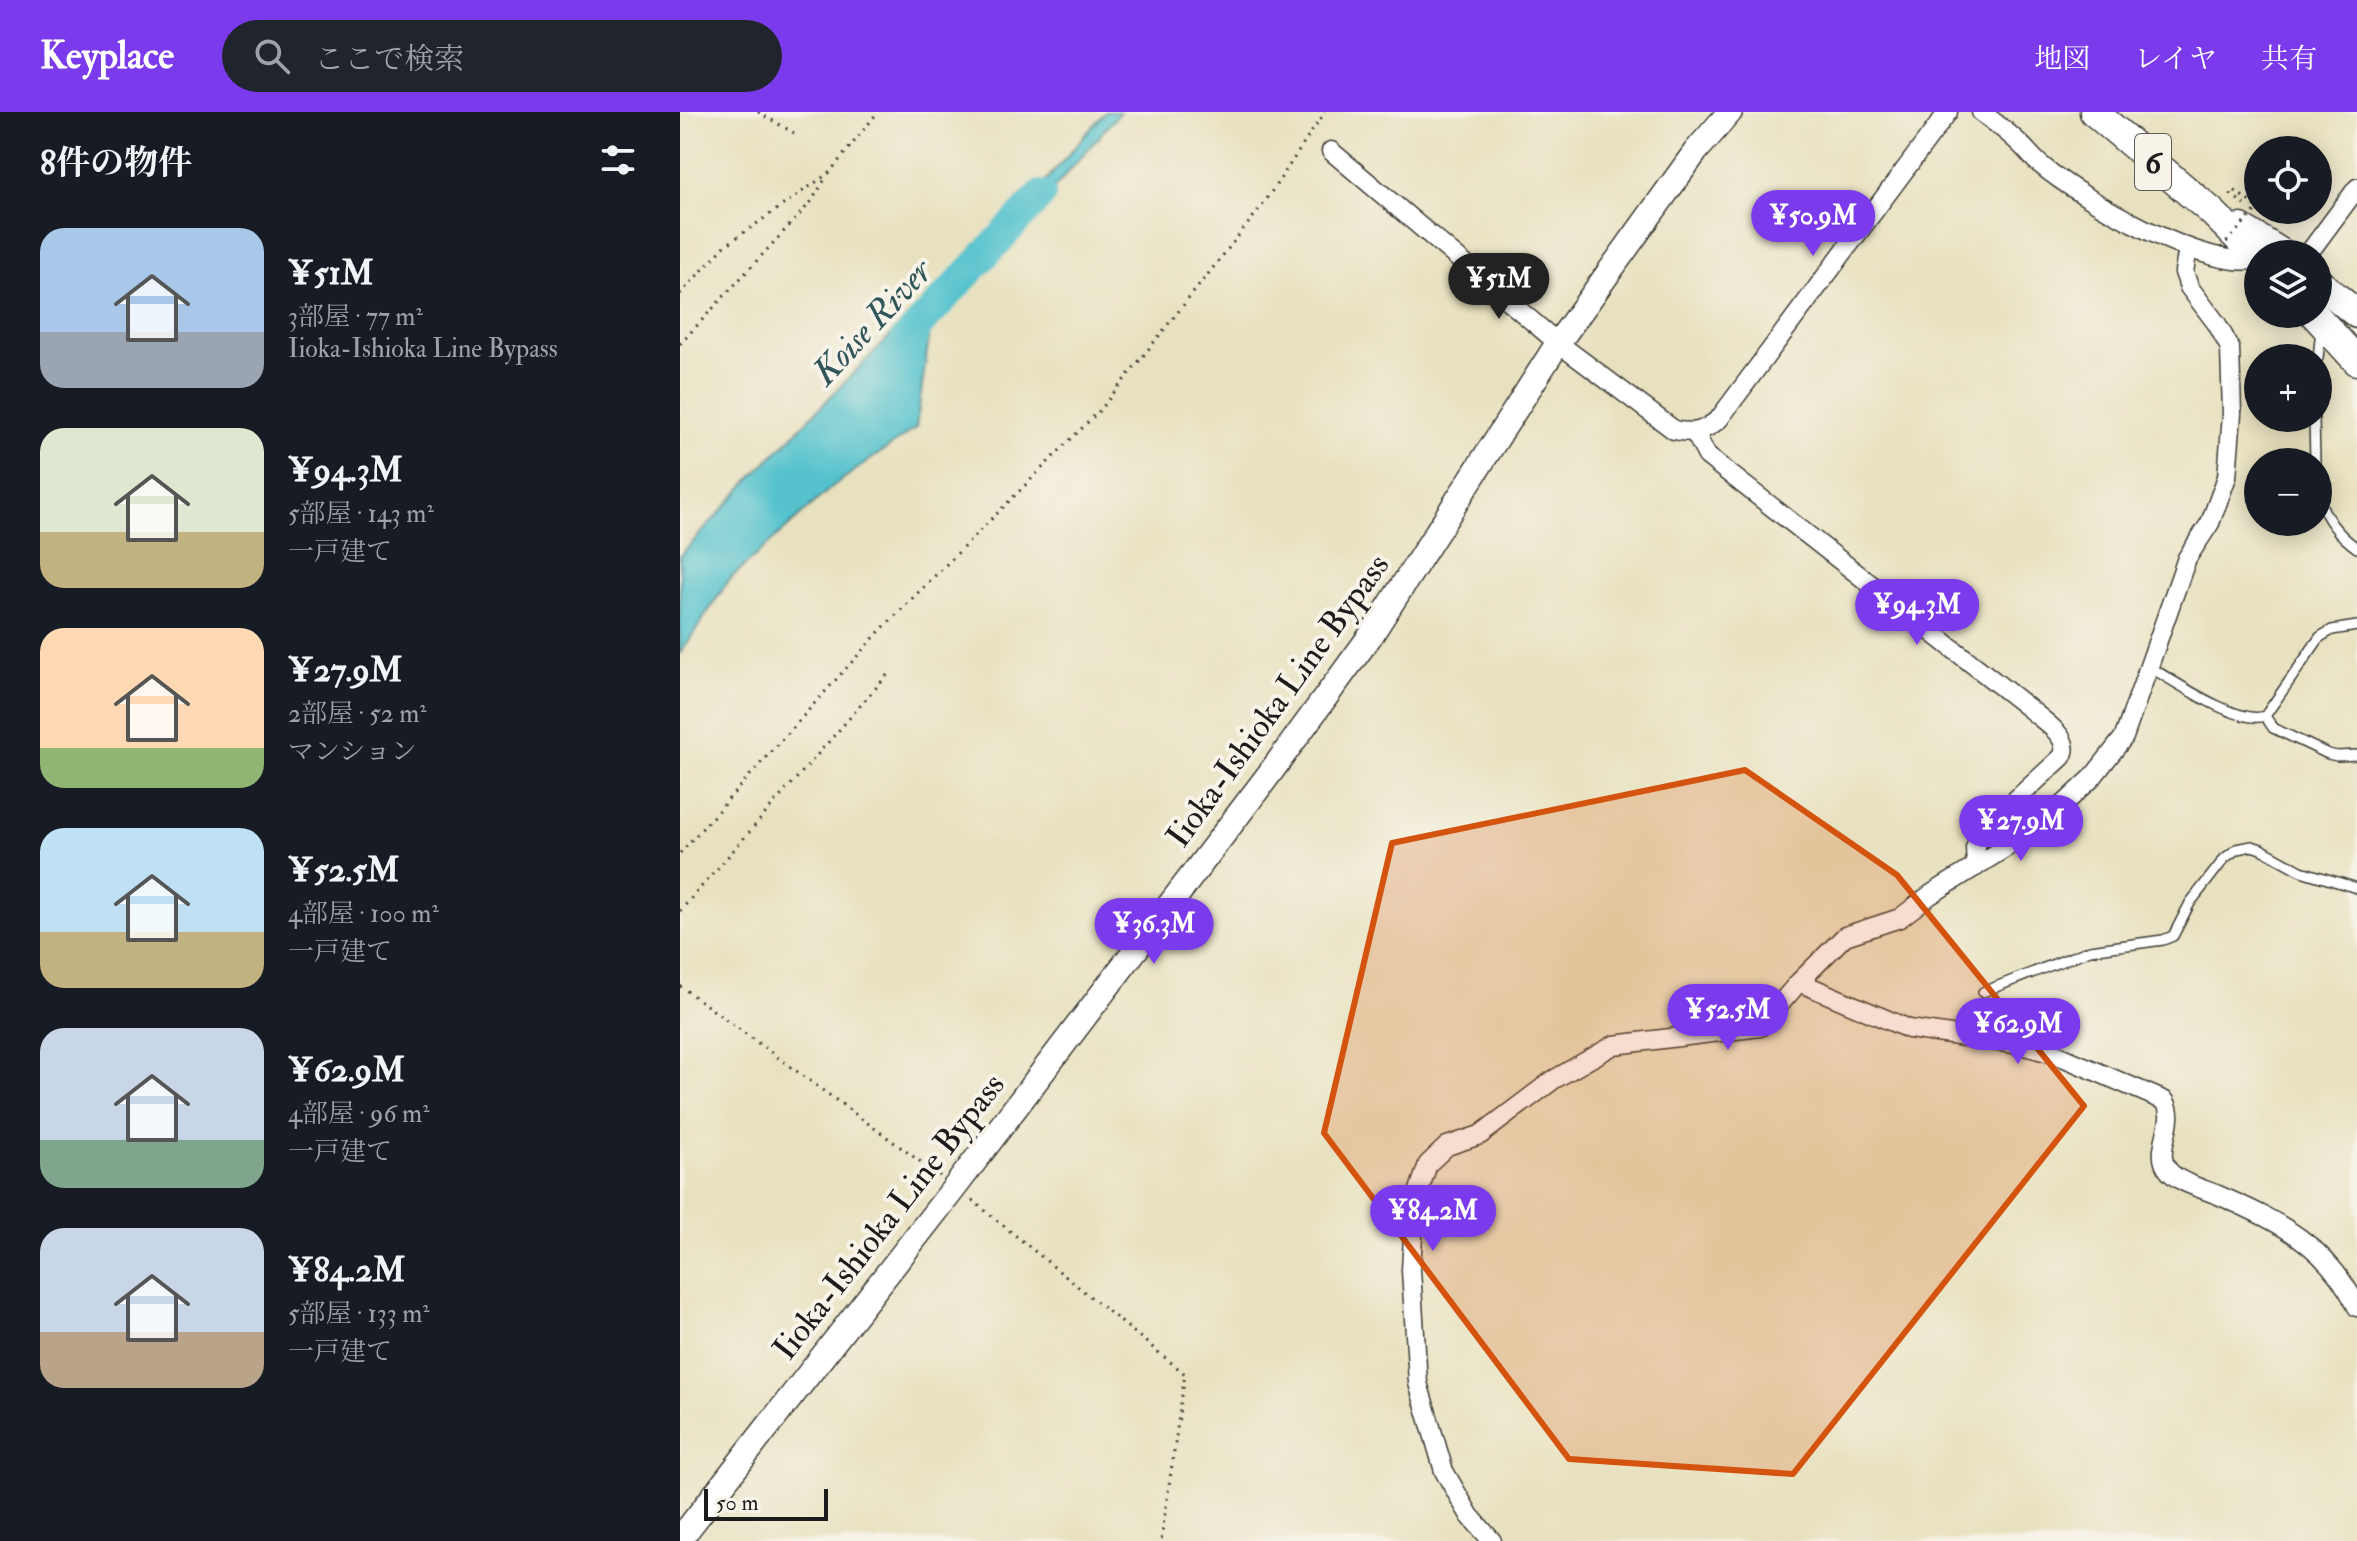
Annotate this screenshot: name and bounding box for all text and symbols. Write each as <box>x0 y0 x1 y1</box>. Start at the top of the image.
search box <box>222 20 782 92</box>
text: Keyplace <box>40 32 174 80</box>
icon: search <box>250 34 294 78</box>
text: ここで検索 <box>314 41 464 78</box>
text: 地図 <box>2034 42 2090 77</box>
text: レイヤ <box>2134 42 2217 77</box>
text: 共有 <box>2261 42 2317 77</box>
road number: 6 <box>2135 134 2171 190</box>
map controls <box>2244 136 2332 536</box>
button: locate <box>2244 136 2332 224</box>
icon: filters <box>596 138 640 182</box>
text: 8件の物件 <box>40 142 192 185</box>
pin: ¥50.9M <box>1748 190 1878 258</box>
text: ¥50.9M <box>1769 200 1857 232</box>
button: layers <box>2244 240 2332 328</box>
water label: Koise River <box>801 248 943 396</box>
text: ¥51M <box>288 252 374 295</box>
pin: ¥51M <box>1452 253 1546 321</box>
icon: home <box>104 260 200 356</box>
text: ¥51M <box>1466 263 1532 295</box>
text: 3部屋 · 77 m² <box>288 301 423 333</box>
text: Iioka-Ishioka Line Bypass <box>288 333 558 365</box>
button: + <box>2244 344 2332 432</box>
button: − <box>2244 448 2332 536</box>
text: ¥94.3M <box>288 449 403 492</box>
icon: home <box>104 460 200 556</box>
text: 5部屋 · 143 m² <box>288 498 434 530</box>
text: 一戸建て <box>288 536 392 568</box>
street label: Iioka-Ishioka Line Bypass <box>1157 546 1399 856</box>
pin: ¥94.3M <box>1852 579 1982 647</box>
text: ¥94.3M <box>1873 589 1961 621</box>
text: ¥27.9M <box>288 649 402 692</box>
icon: home <box>104 660 200 756</box>
text: 2部屋 · 52 m² <box>288 698 427 730</box>
text: マンション <box>288 736 417 768</box>
pin: ¥27.9M <box>1956 795 2086 863</box>
text: ¥27.9M <box>1977 805 2065 837</box>
text: ¥52.5M <box>288 849 400 892</box>
icon: home <box>104 860 200 956</box>
text: 4部屋 · 100 m² <box>288 898 439 930</box>
pin: ¥36.3M <box>1089 898 1219 966</box>
text: ¥36.3M <box>1113 908 1195 940</box>
text: 一戸建て <box>288 936 392 968</box>
pin: ¥52.5M <box>1663 984 1793 1052</box>
text: ¥52.5M <box>1685 994 1771 1026</box>
pin: ¥62.9M <box>1953 998 2083 1066</box>
text: ¥62.9M <box>1973 1008 2063 1040</box>
text: ¥62.9M <box>288 1049 405 1092</box>
icon: home <box>104 1060 200 1156</box>
street label: Iioka-Ishioka Line Bypass <box>764 1065 1015 1369</box>
text: 4部屋 · 96 m² <box>288 1098 429 1130</box>
text: 一戸建て <box>288 1136 392 1168</box>
pin: ¥84.2M <box>1368 1185 1498 1253</box>
text: ¥84.2M <box>1388 1195 1478 1227</box>
text: ¥84.2M <box>288 1249 405 1292</box>
icon: home <box>104 1260 200 1356</box>
text: 5部屋 · 133 m² <box>288 1298 430 1330</box>
text: 一戸建て <box>288 1336 392 1368</box>
scale bar <box>704 1485 828 1521</box>
text: 50 m <box>716 1489 758 1517</box>

